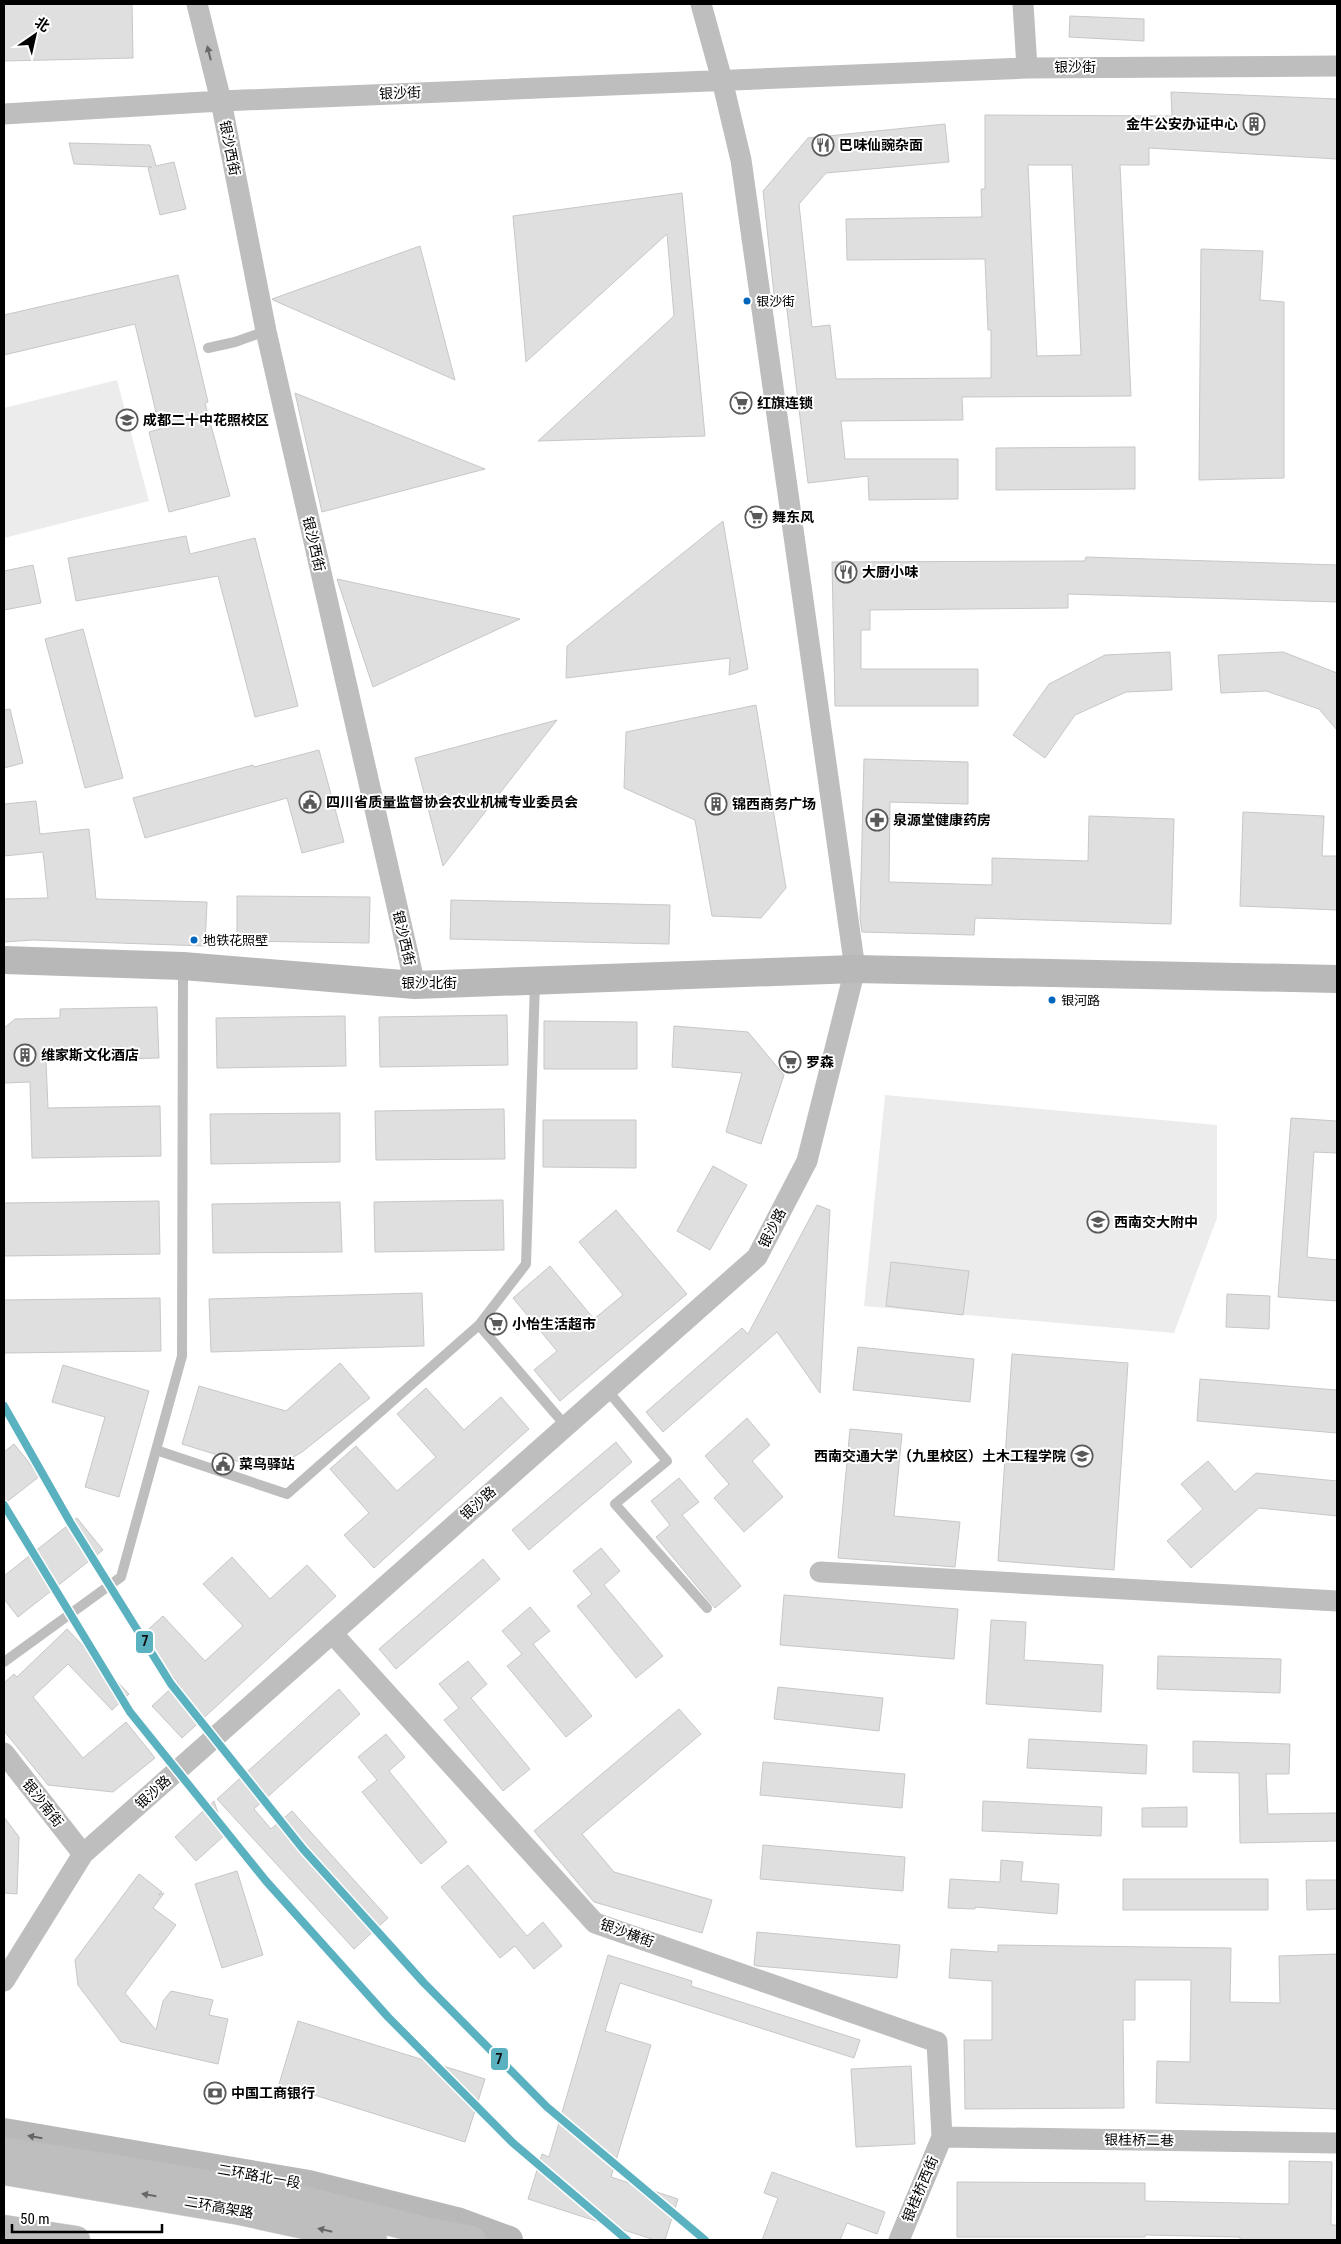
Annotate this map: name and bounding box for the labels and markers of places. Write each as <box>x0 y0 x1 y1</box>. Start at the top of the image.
building icon: 金牛公安办证中心 <box>1242 112 1266 136</box>
place label: 金牛公安办证中心 <box>1126 116 1238 132</box>
restaurant icon: 巴味仙豌杂面 <box>811 133 835 157</box>
place label: 巴味仙豌杂面 <box>839 137 923 153</box>
place label: 银沙街 <box>756 294 795 309</box>
marker: 银沙街 <box>742 296 752 306</box>
supermarket icon: 红旗连锁 <box>729 391 753 415</box>
place label: 红旗连锁 <box>757 395 813 411</box>
school or university icon: 成都二十中花照校区 <box>115 408 139 432</box>
place label: 成都二十中花照校区 <box>143 412 269 428</box>
supermarket icon: 舞东风 <box>744 505 768 529</box>
place label: 舞东风 <box>772 509 814 525</box>
restaurant icon: 大厨小味 <box>834 560 858 584</box>
place label: 大厨小味 <box>862 564 919 580</box>
public building icon: 四川省质量监督协会农业机械专业委员会 <box>298 790 322 814</box>
building icon: 锦西商务广场 <box>704 792 728 816</box>
place label: 四川省质量监督协会农业机械专业委员会 <box>326 794 578 810</box>
place label: 锦西商务广场 <box>732 796 816 812</box>
pharmacy icon: 泉源堂健康药房 <box>865 808 889 832</box>
place label: 泉源堂健康药房 <box>893 812 991 828</box>
place label: 地铁花照壁 <box>203 933 268 948</box>
marker: 地铁花照壁 <box>189 935 199 945</box>
place label: 银河路 <box>1061 993 1100 1008</box>
marker: 银河路 <box>1047 995 1057 1005</box>
building icon: 维家斯文化酒店 <box>13 1043 37 1067</box>
place label: 维家斯文化酒店 <box>41 1047 139 1063</box>
supermarket icon: 罗森 <box>778 1050 802 1074</box>
place label: 罗森 <box>806 1054 834 1070</box>
school or university icon: 西南交大附中 <box>1086 1210 1110 1234</box>
place label: 西南交大附中 <box>1114 1214 1198 1230</box>
supermarket icon: 小怡生活超市 <box>484 1312 508 1336</box>
place label: 小怡生活超市 <box>512 1316 596 1332</box>
school or university icon: 西南交通大学（九里校区）土木工程学院 <box>1070 1444 1094 1468</box>
place label: 西南交通大学（九里校区）土木工程学院 <box>814 1448 1066 1464</box>
public building icon: 菜鸟驿站 <box>211 1452 235 1476</box>
place label: 菜鸟驿站 <box>239 1456 295 1472</box>
bank icon: 中国工商银行 <box>203 2081 227 2105</box>
place label: 中国工商银行 <box>231 2085 315 2101</box>

